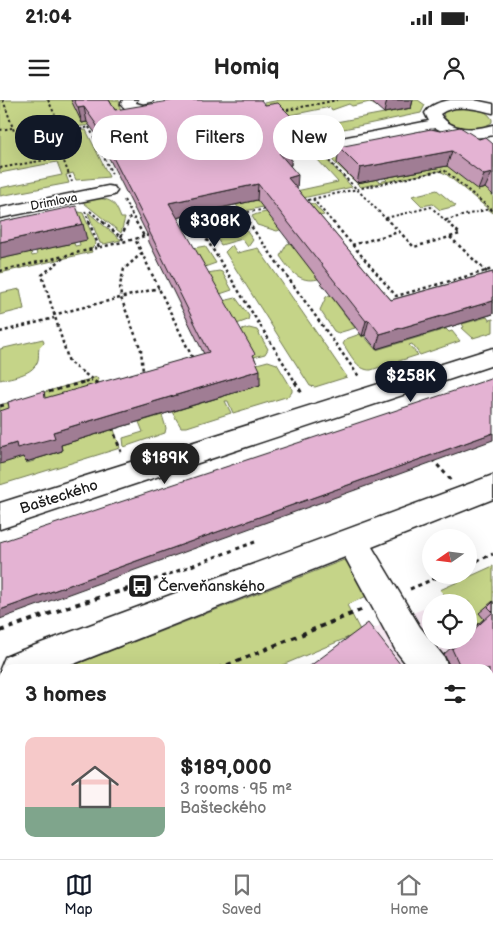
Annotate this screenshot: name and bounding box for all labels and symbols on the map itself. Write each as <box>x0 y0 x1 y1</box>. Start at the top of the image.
street label: Drimlova <box>29 190 79 214</box>
pin: $308K <box>180 206 250 248</box>
pin: $258K <box>376 360 446 403</box>
pin: $189K <box>130 442 200 485</box>
street label: Bašteckého <box>18 475 100 519</box>
north arrow <box>422 529 478 584</box>
bus stop icon: Červeňanského <box>127 573 153 599</box>
place label: Červeňanského <box>158 577 265 596</box>

